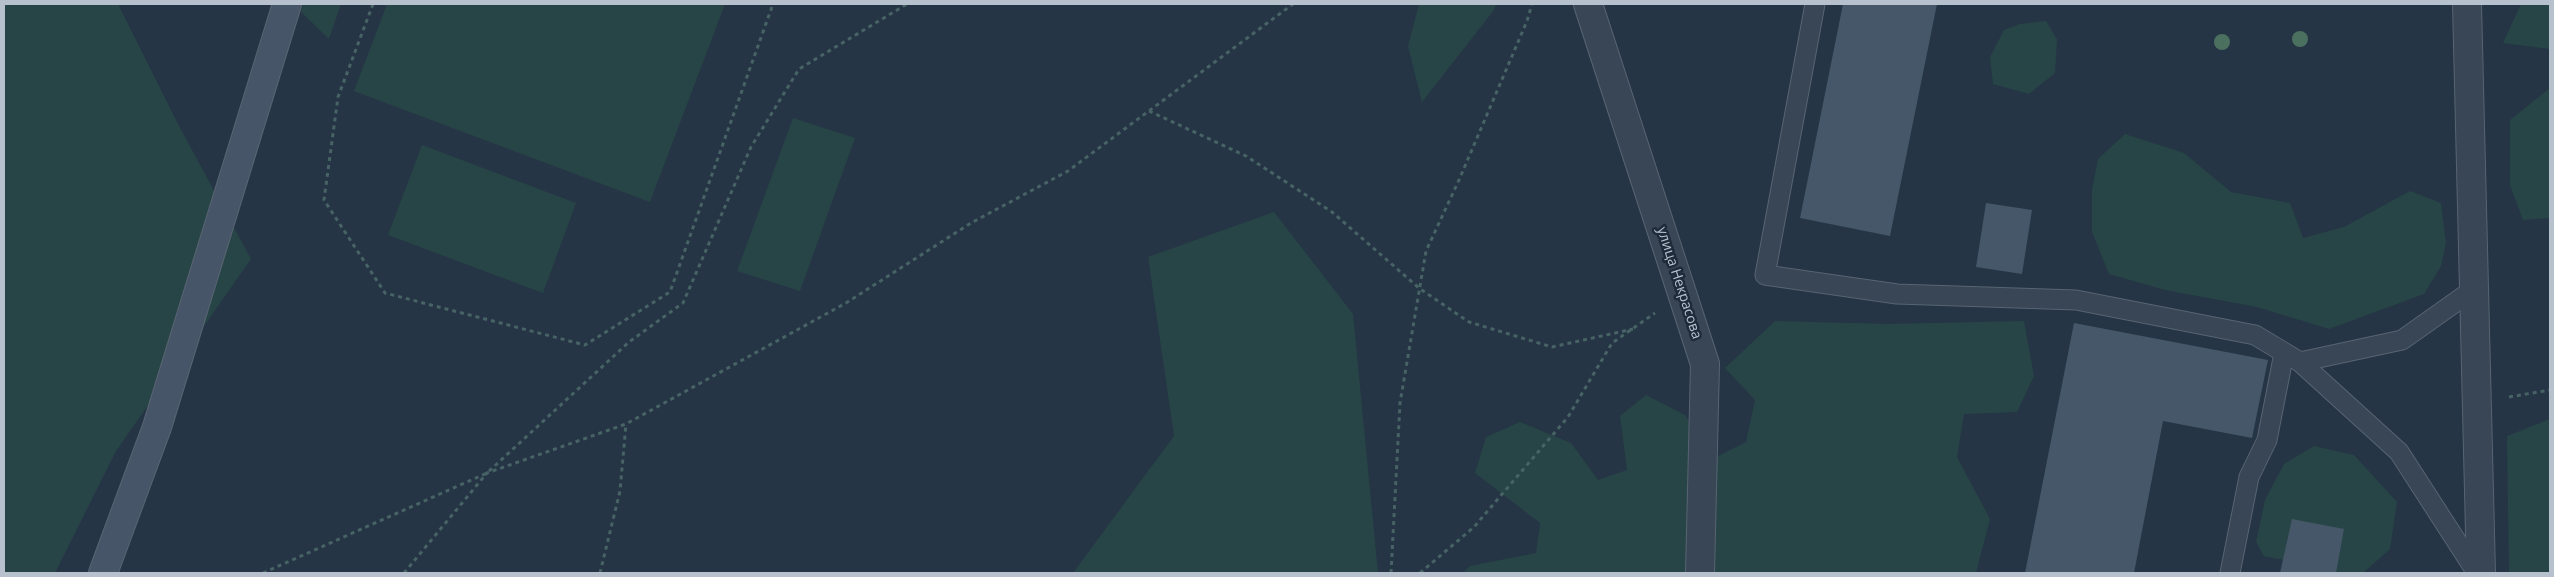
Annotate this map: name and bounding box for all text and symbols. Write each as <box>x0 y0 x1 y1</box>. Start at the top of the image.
street label: улица Некрасова <box>1653 225 1705 341</box>

